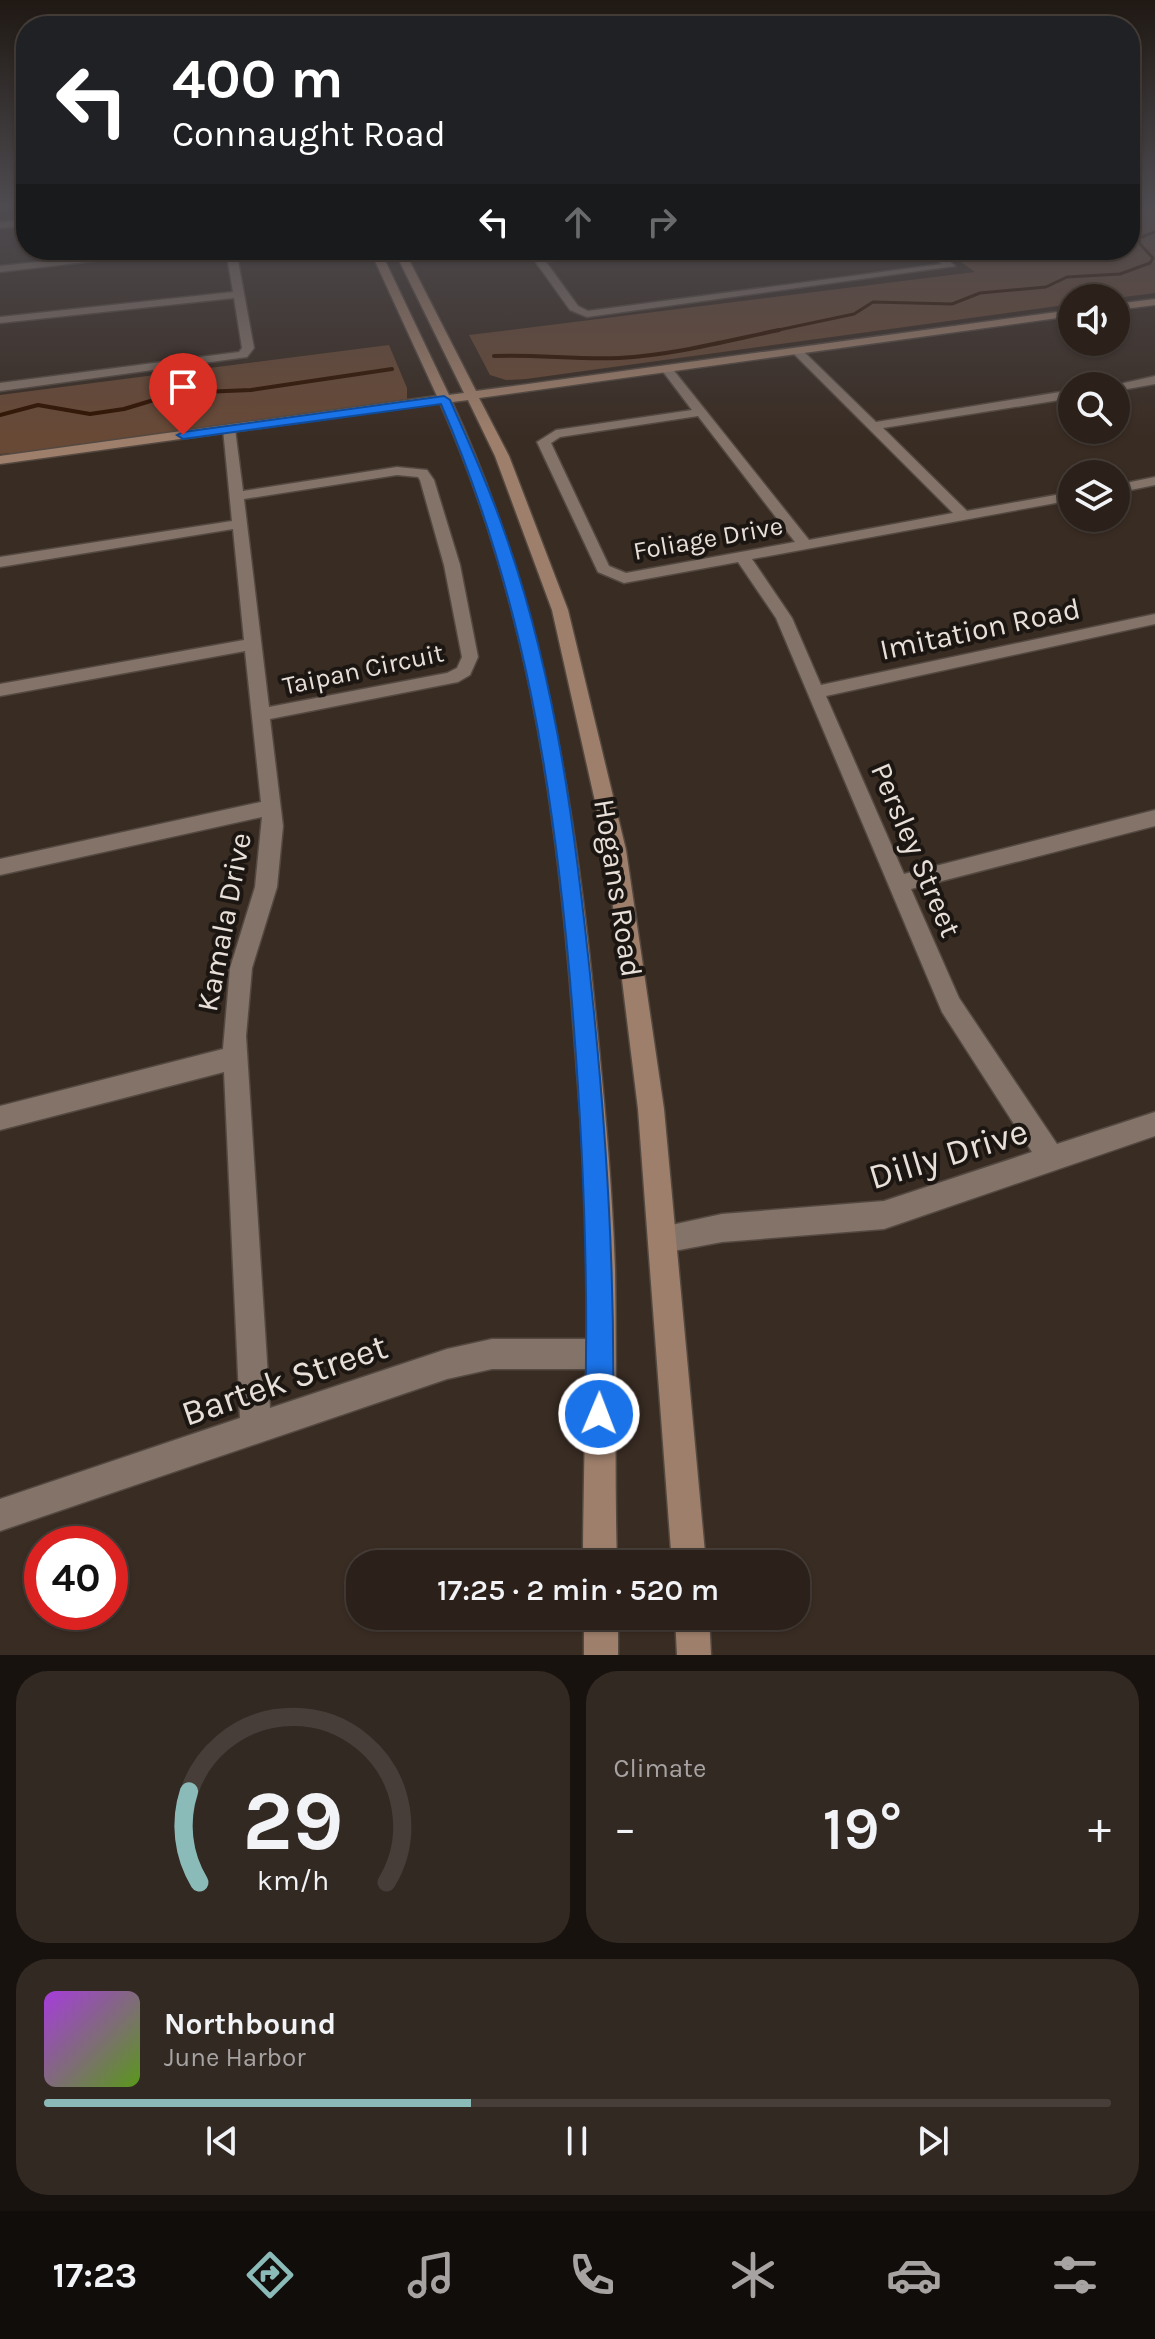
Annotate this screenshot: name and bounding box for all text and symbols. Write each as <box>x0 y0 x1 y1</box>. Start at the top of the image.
text: 400 m <box>172 46 343 111</box>
icon: left <box>40 48 144 152</box>
text: Connaught Road <box>172 113 446 155</box>
icon: left <box>472 200 516 244</box>
icon: ahead <box>556 200 600 244</box>
icon: right <box>640 200 684 244</box>
map controls <box>1058 284 1130 532</box>
button: sound <box>1058 284 1130 356</box>
pin <box>149 353 217 435</box>
icon: arrive <box>161 365 205 409</box>
button: search <box>1058 372 1130 444</box>
button: layers <box>1058 460 1130 532</box>
street label: Foliage Drive <box>631 510 785 567</box>
street label: Imitation Road <box>876 590 1084 668</box>
street label: Taipan Circuit <box>280 637 447 702</box>
street label: Persley Street <box>863 757 969 943</box>
street label: Hogans Road <box>586 796 650 980</box>
street label: Kamala Drive <box>189 830 259 1014</box>
street label: Dilly Drive <box>864 1110 1033 1198</box>
street label: Bartek Street <box>176 1325 393 1435</box>
position arrow <box>557 1372 641 1456</box>
speed limit sign: 40 <box>24 1526 128 1630</box>
text: 17:25 · 2 min · 520 m <box>437 1572 719 1608</box>
text: Climate <box>614 1753 706 1784</box>
text: 29 <box>242 1773 343 1870</box>
text: 19° <box>822 1794 902 1864</box>
text: − <box>614 1803 637 1854</box>
text: + <box>1088 1803 1111 1854</box>
text: km/h <box>257 1864 329 1897</box>
text: Northbound <box>164 2006 336 2042</box>
text: June Harbor <box>164 2042 306 2073</box>
icon: previous <box>200 2119 244 2163</box>
icon: pause <box>555 2119 599 2163</box>
icon: next <box>911 2119 955 2163</box>
icon: directions <box>242 2247 298 2303</box>
icon: music <box>403 2247 459 2303</box>
icon: phone <box>564 2247 620 2303</box>
icon: climate <box>725 2247 781 2303</box>
icon: car <box>886 2247 942 2303</box>
icon: filters <box>1047 2247 1103 2303</box>
text: 17:23 <box>52 2254 137 2296</box>

